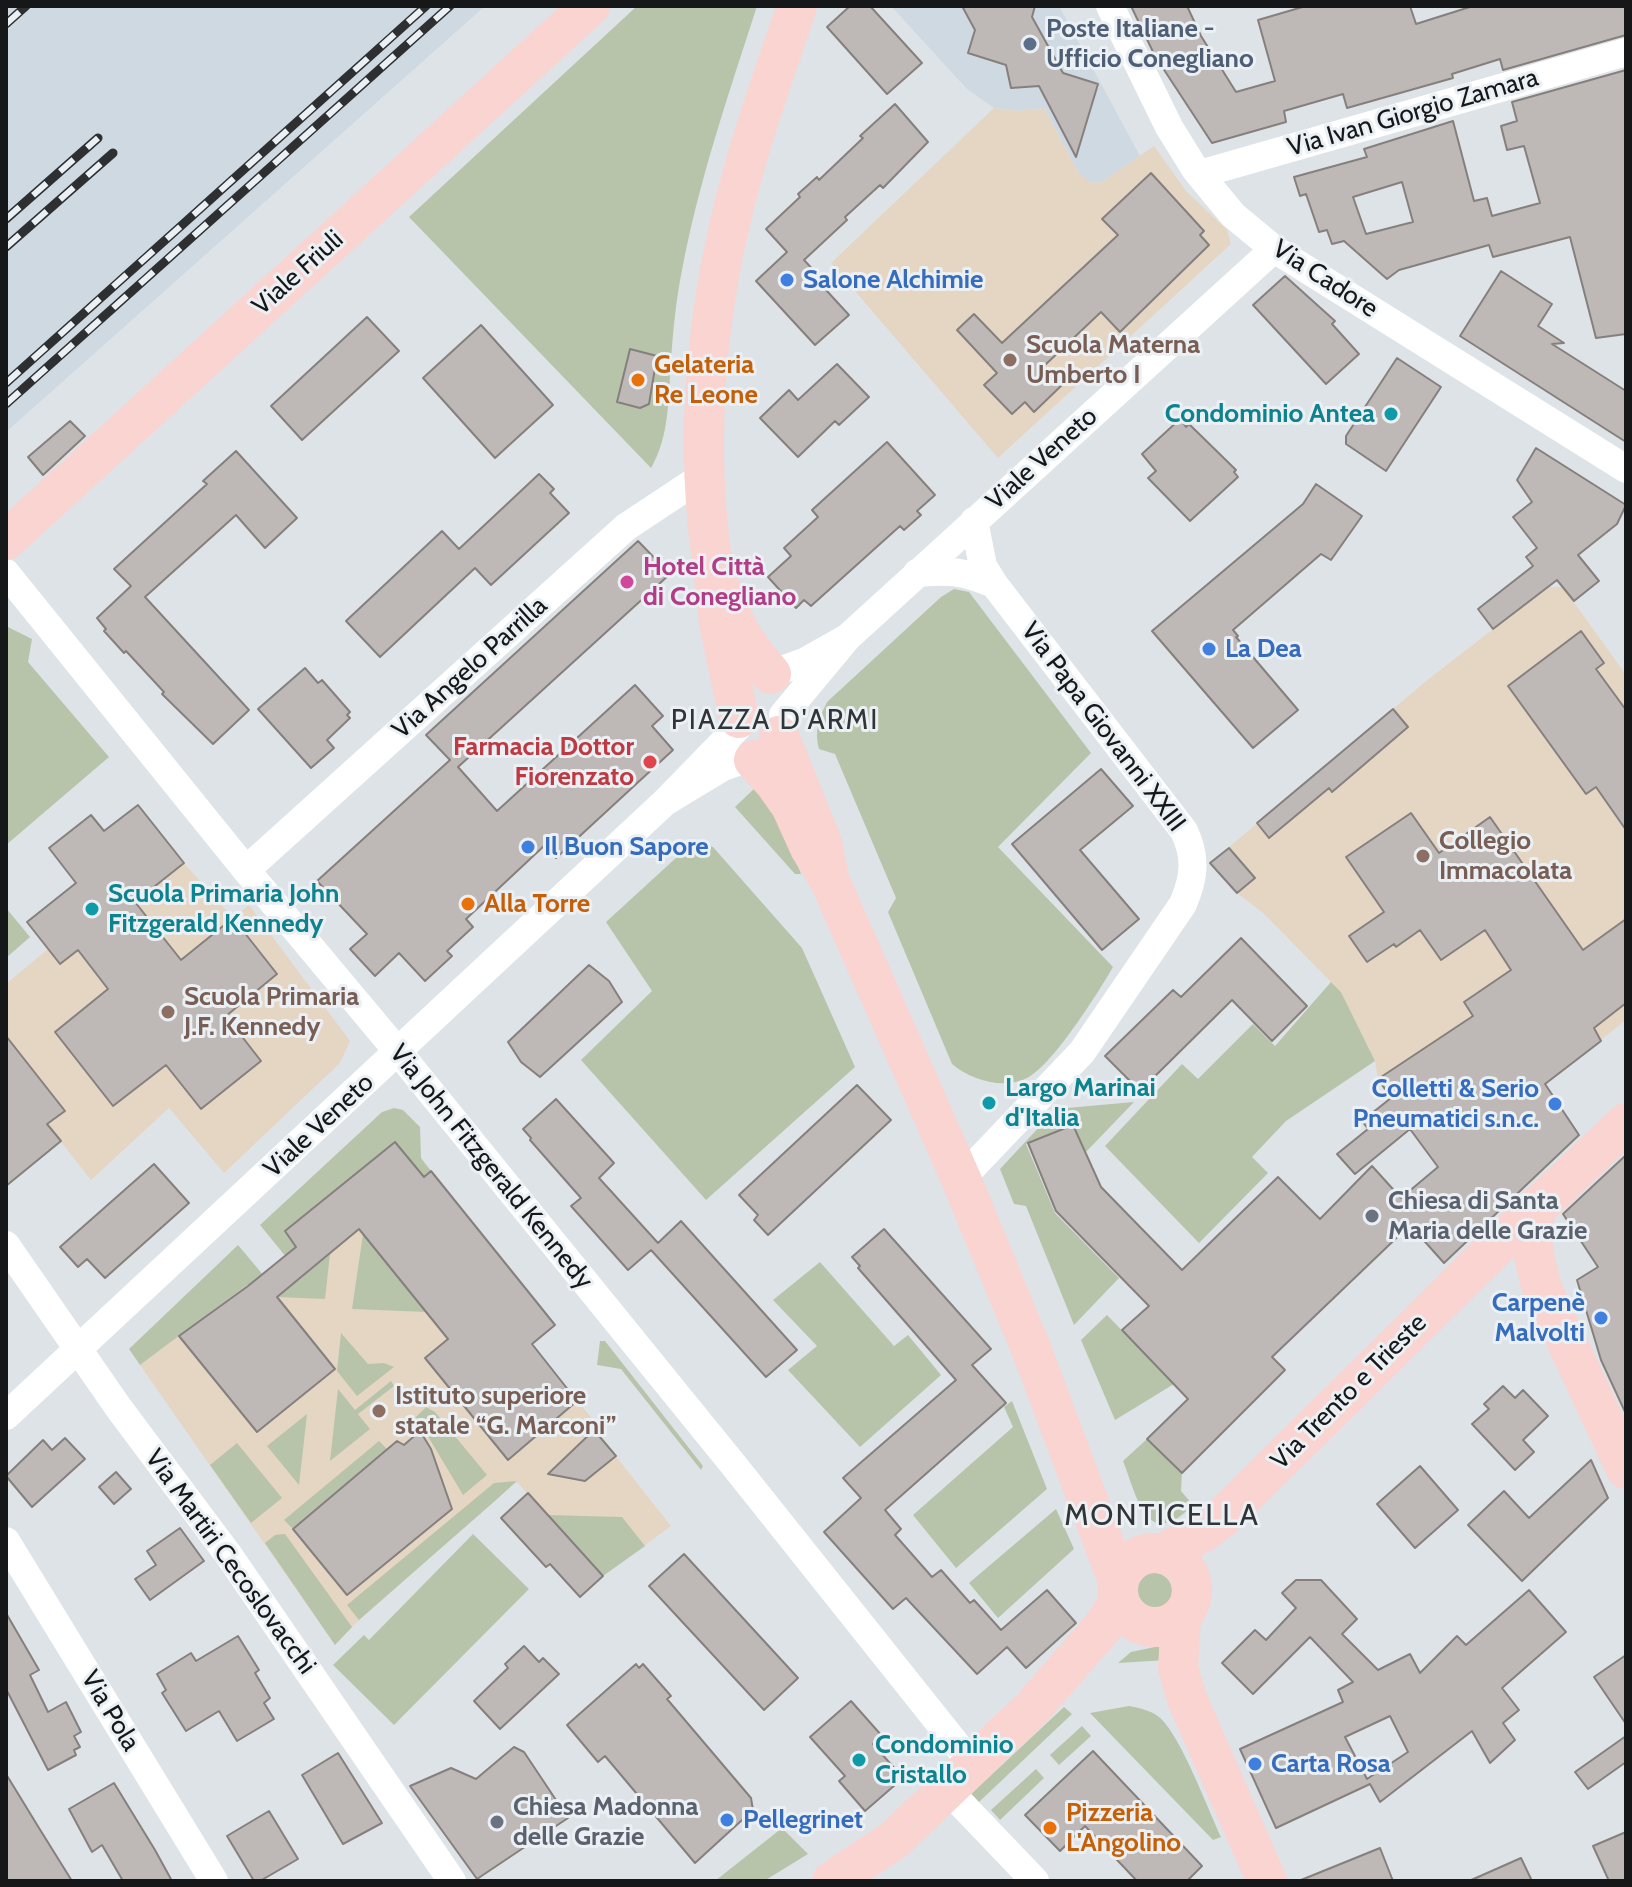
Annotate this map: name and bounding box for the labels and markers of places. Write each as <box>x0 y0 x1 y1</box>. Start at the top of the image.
place label: Poste Italiane - Ufficio Conegliano <box>1046 13 1254 74</box>
marker: Poste Italiane - Ufficio Conegliano <box>1021 35 1039 53</box>
place label: Salone Alchimie <box>803 264 983 296</box>
marker: Salone Alchimie <box>778 271 796 289</box>
place label: Scuola Materna Umberto I <box>1026 329 1200 390</box>
place label: Gelateria Re Leone <box>654 349 758 410</box>
marker: Scuola Materna Umberto I <box>1001 351 1019 369</box>
marker: Gelateria Re Leone <box>629 371 647 389</box>
place label: Condominio Antea <box>1165 398 1375 430</box>
marker: Condominio Antea <box>1382 405 1400 423</box>
place label: Hotel Città di Conegliano <box>643 551 796 612</box>
marker: Hotel Città di Conegliano <box>618 573 636 591</box>
place label: La Dea <box>1225 633 1302 665</box>
marker: La Dea <box>1200 640 1218 658</box>
place label: Farmacia Dottor Fiorenzato <box>453 731 634 792</box>
marker: Farmacia Dottor Fiorenzato <box>641 753 659 771</box>
place label: Collegio Immacolata <box>1439 825 1572 886</box>
place label: Il Buon Sapore <box>544 831 709 863</box>
marker: Il Buon Sapore <box>519 838 537 856</box>
marker: Collegio Immacolata <box>1414 847 1432 865</box>
place label: Scuola Primaria John Fitzgerald Kennedy <box>108 878 339 940</box>
place label: Alla Torre <box>484 888 590 920</box>
marker: Alla Torre <box>459 895 477 913</box>
marker: Scuola Primaria John Fitzgerald Kennedy <box>83 900 101 918</box>
place label: Scuola Primaria J.F. Kennedy <box>184 981 359 1042</box>
marker: Scuola Primaria J.F. Kennedy <box>159 1003 177 1021</box>
place label: Largo Marinai d'Italia <box>1005 1072 1156 1134</box>
place label: Colletti & Serio Pneumatici s.n.c. <box>1353 1073 1539 1134</box>
marker: Largo Marinai d'Italia <box>980 1094 998 1112</box>
marker: Colletti & Serio Pneumatici s.n.c. <box>1546 1095 1564 1113</box>
place label: Chiesa di Santa Maria delle Grazie <box>1388 1185 1587 1246</box>
marker: Chiesa di Santa Maria delle Grazie <box>1363 1207 1381 1225</box>
place label: Carpenè Malvolti <box>1492 1287 1585 1348</box>
marker: Carpenè Malvolti <box>1592 1309 1610 1327</box>
place label: Istituto superiore statale “G. Marconi” <box>395 1380 617 1442</box>
marker: Istituto superiore statale “G. Marconi” <box>370 1402 388 1420</box>
place label: Condominio Cristallo <box>875 1729 1014 1790</box>
place label: Carta Rosa <box>1271 1748 1391 1780</box>
marker: Condominio Cristallo <box>850 1751 868 1769</box>
marker: Carta Rosa <box>1246 1755 1264 1773</box>
place label: Chiesa Madonna delle Grazie <box>513 1791 698 1852</box>
place label: Pizzeria L'Angolino <box>1066 1797 1181 1858</box>
place label: Pellegrinet <box>743 1804 863 1836</box>
marker: Pellegrinet <box>718 1811 736 1829</box>
marker: Chiesa Madonna delle Grazie <box>488 1813 506 1831</box>
marker: Pizzeria L'Angolino <box>1041 1819 1059 1837</box>

